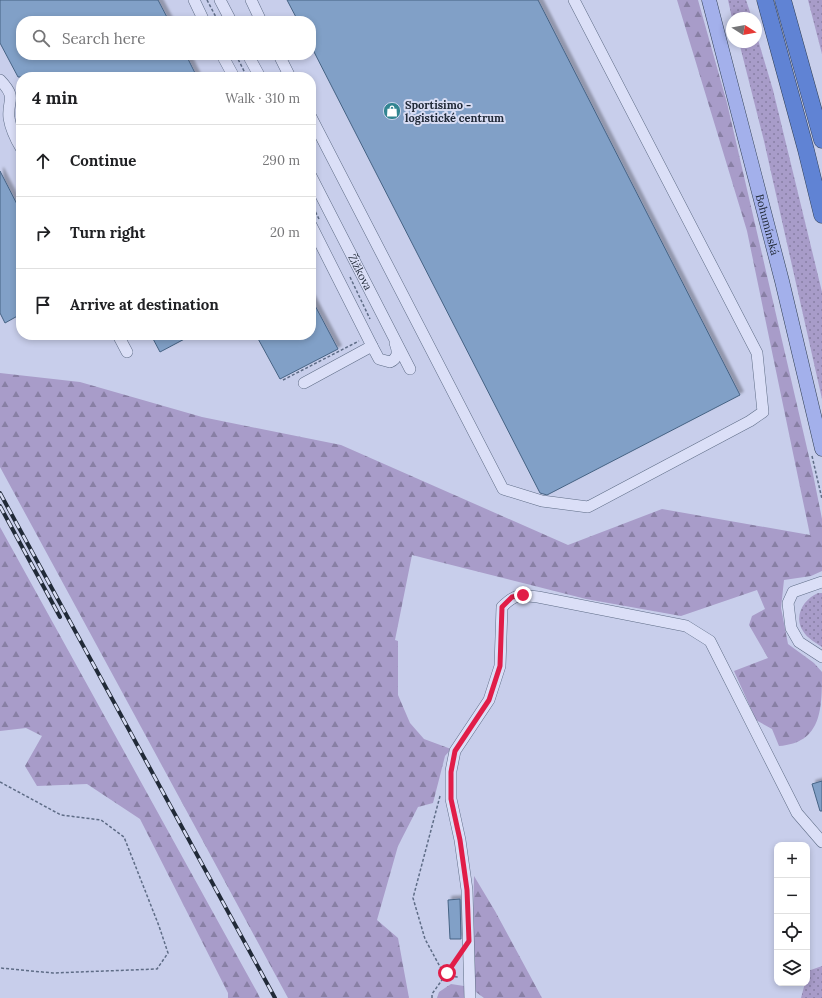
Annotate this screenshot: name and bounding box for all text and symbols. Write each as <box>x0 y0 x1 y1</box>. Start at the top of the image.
north arrow <box>726 12 762 48</box>
search box <box>16 16 316 60</box>
icon: search <box>30 27 52 49</box>
text: Search here <box>62 29 145 48</box>
text: 4 min <box>32 87 78 109</box>
text: Walk · 310 m <box>225 90 300 107</box>
place label: Sportisimo - logistické centrum <box>405 98 504 125</box>
shop icon: Sportisimo - logistické centrum <box>382 101 402 121</box>
icon: ahead <box>32 150 54 172</box>
text: Continue <box>70 151 136 170</box>
text: 290 m <box>262 152 300 169</box>
street label: Bohumínská <box>753 192 782 257</box>
icon: right <box>32 222 54 244</box>
text: Turn right <box>70 223 146 242</box>
text: 20 m <box>270 224 300 241</box>
street label: Žižkova <box>345 252 376 293</box>
icon: arrive <box>32 294 54 316</box>
text: Arrive at destination <box>70 295 219 314</box>
route end <box>514 586 532 604</box>
map controls <box>774 842 810 986</box>
button: + <box>774 842 810 878</box>
button: − <box>774 878 810 914</box>
button: locate <box>774 914 810 950</box>
button: layers <box>774 950 810 986</box>
route start <box>438 964 456 982</box>

